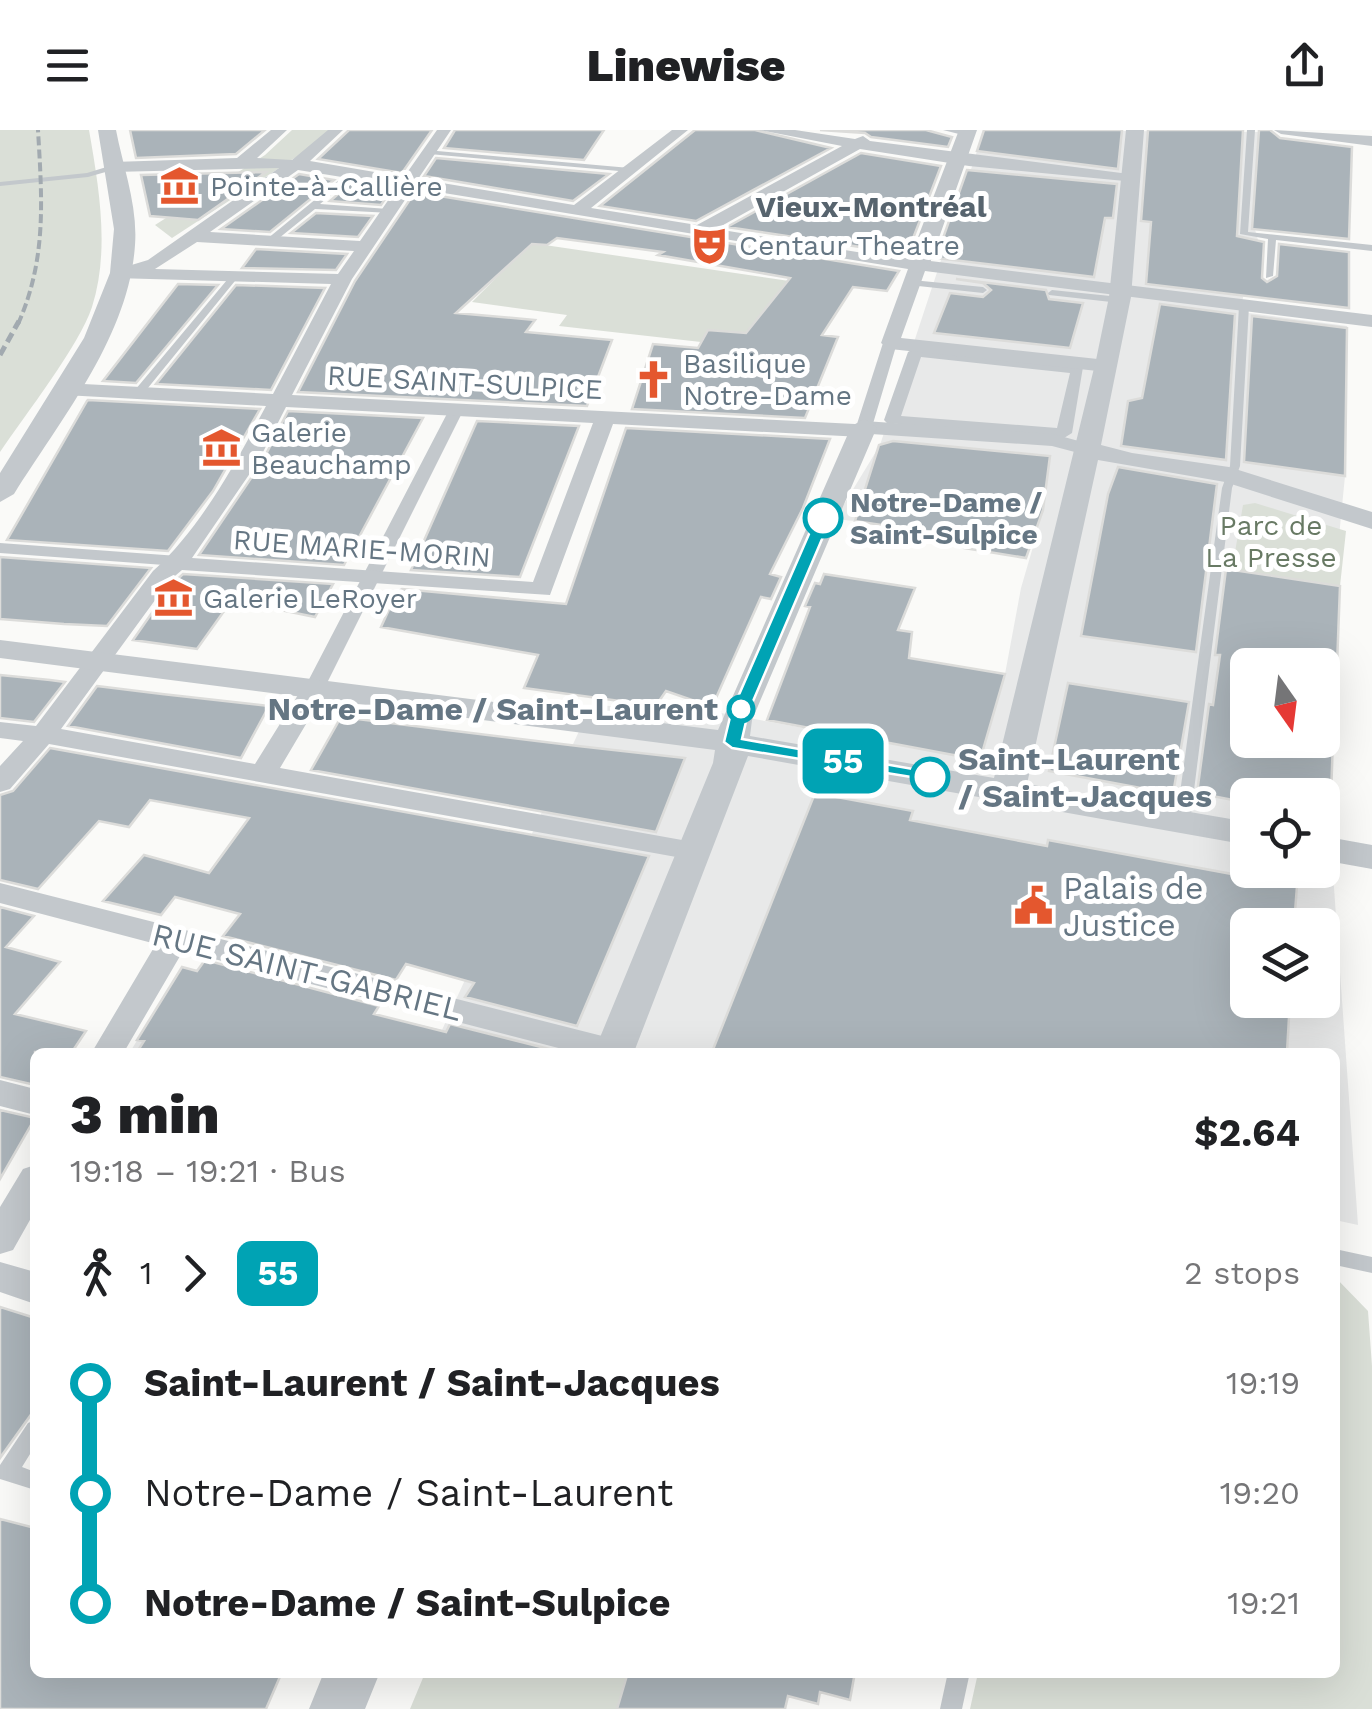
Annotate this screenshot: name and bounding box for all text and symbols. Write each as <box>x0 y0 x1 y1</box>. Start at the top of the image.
icon: menu <box>40 38 95 93</box>
icon: share <box>1277 38 1332 93</box>
text: Linewise <box>586 39 786 92</box>
museum icon: Pointe-à-Callière <box>159 165 201 207</box>
place label: Pointe-à-Callière <box>210 170 443 203</box>
district label: Vieux-Montréal <box>756 189 987 224</box>
theatre icon: Centaur Theatre <box>688 224 730 266</box>
place label: Centaur Theatre <box>739 229 960 262</box>
place label: Basilique Notre-Dame <box>683 347 852 412</box>
church icon: Basilique Notre-Dame <box>632 358 674 400</box>
street label: RUE SAINT-SULPICE <box>326 359 604 406</box>
place label: Galerie Beauchamp <box>251 416 412 481</box>
museum icon: Galerie Beauchamp <box>200 427 242 469</box>
place label: Notre-Dame / Saint-Sulpice <box>850 486 1042 551</box>
marker: Notre-Dame / Saint-Sulpice <box>804 499 842 537</box>
park label: Parc de La Presse <box>1205 509 1337 574</box>
street label: RUE MARIE-MORIN <box>232 523 492 574</box>
museum icon: Galerie LeRoyer <box>152 577 194 619</box>
place label: Galerie LeRoyer <box>203 582 417 615</box>
north arrow <box>1230 648 1340 758</box>
map controls <box>1230 648 1340 1018</box>
place label: Notre-Dame / Saint-Laurent <box>267 690 718 728</box>
marker: Notre-Dame / Saint-Laurent <box>728 696 754 722</box>
line badge: 55 <box>798 728 888 794</box>
text: 55 <box>823 740 863 782</box>
place label: Saint-Laurent / Saint-Jacques <box>958 740 1212 815</box>
marker: Saint-Laurent / Saint-Jacques <box>911 758 949 796</box>
button: locate <box>1230 778 1340 888</box>
place label: Palais de Justice <box>1063 869 1203 944</box>
public building icon: Palais de Justice <box>1012 885 1054 927</box>
button: layers <box>1230 908 1340 1018</box>
street label: RUE SAINT-GABRIEL <box>148 915 466 1029</box>
text: 3 min <box>70 1082 220 1146</box>
text: $2.64 <box>1194 1111 1300 1155</box>
text: 19:18 – 19:21 · Bus <box>70 1152 346 1190</box>
icon: walk <box>70 1246 125 1301</box>
icon: forward <box>167 1246 222 1301</box>
text: 55 <box>257 1252 298 1294</box>
text: 1 <box>140 1254 152 1292</box>
text: 2 stops <box>1184 1254 1300 1292</box>
text: Saint-Laurent / Saint-Jacques <box>144 1361 720 1405</box>
text: 19:19 <box>1226 1364 1300 1402</box>
text: Notre-Dame / Saint-Laurent <box>144 1471 673 1515</box>
text: 19:20 <box>1220 1474 1300 1512</box>
text: Notre-Dame / Saint-Sulpice <box>144 1581 670 1625</box>
text: 19:21 <box>1227 1584 1300 1622</box>

